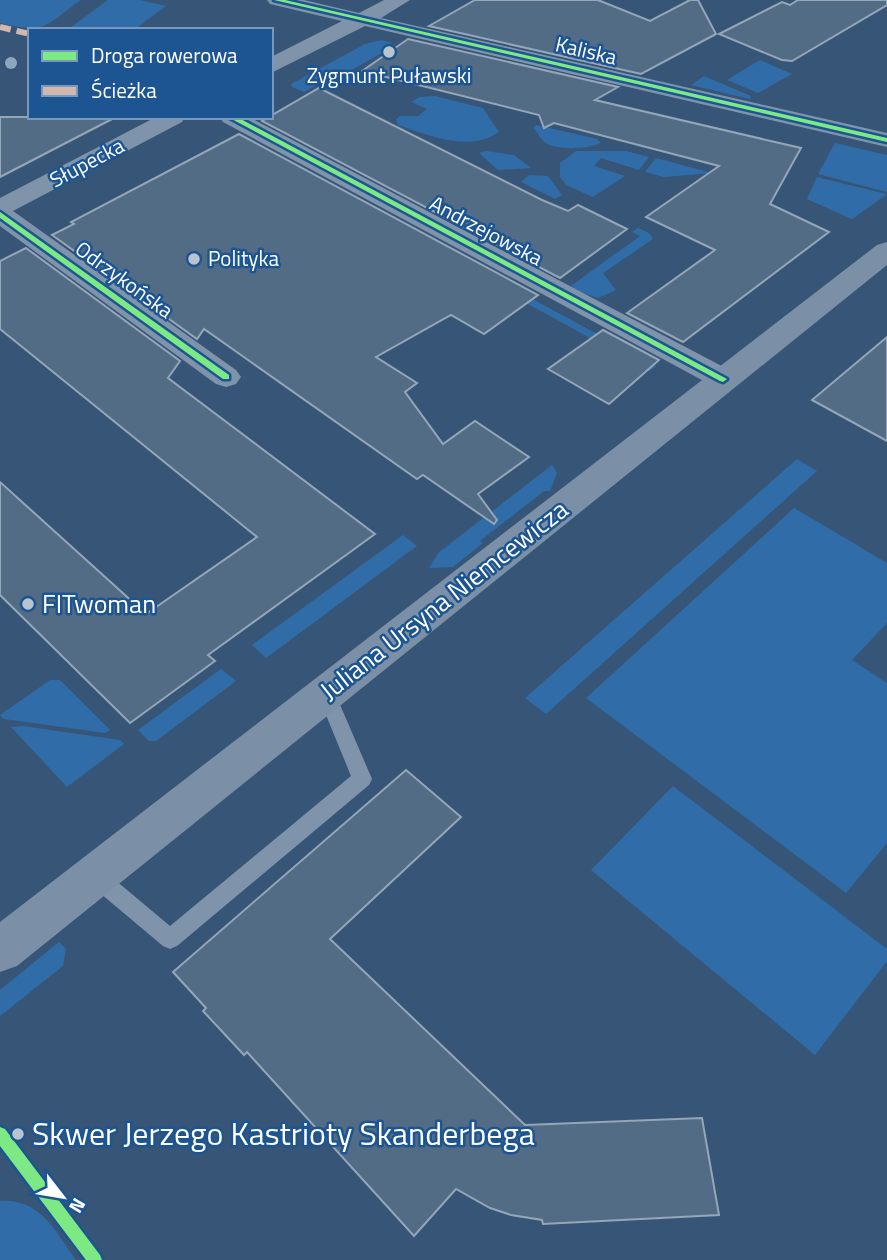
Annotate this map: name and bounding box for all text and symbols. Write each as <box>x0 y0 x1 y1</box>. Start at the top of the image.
street label: Kaliska <box>552 27 621 73</box>
legend <box>28 28 273 119</box>
text: Droga rowerowa <box>91 39 238 71</box>
marker: Zygmunt Puławski <box>381 44 397 60</box>
place label: Zygmunt Puławski <box>307 59 471 91</box>
text: Ścieżka <box>91 74 157 106</box>
street label: Słupecka <box>44 129 130 195</box>
street label: Andrzejowska <box>424 187 549 274</box>
street label: Odrzykońska <box>69 233 181 326</box>
place label: Polityka <box>208 242 279 274</box>
marker: Polityka <box>186 251 202 267</box>
street label: Juliana Ursyna Niemcewicza <box>311 490 576 709</box>
place label: FITwoman <box>42 584 156 623</box>
marker: FITwoman <box>20 596 36 612</box>
place label: Skwer Jerzego Kastrioty Skanderbega <box>32 1109 535 1157</box>
marker: Skwer Jerzego Kastrioty Skanderbega <box>10 1126 26 1142</box>
north arrow <box>28 1162 98 1232</box>
text: N <box>62 1193 94 1219</box>

